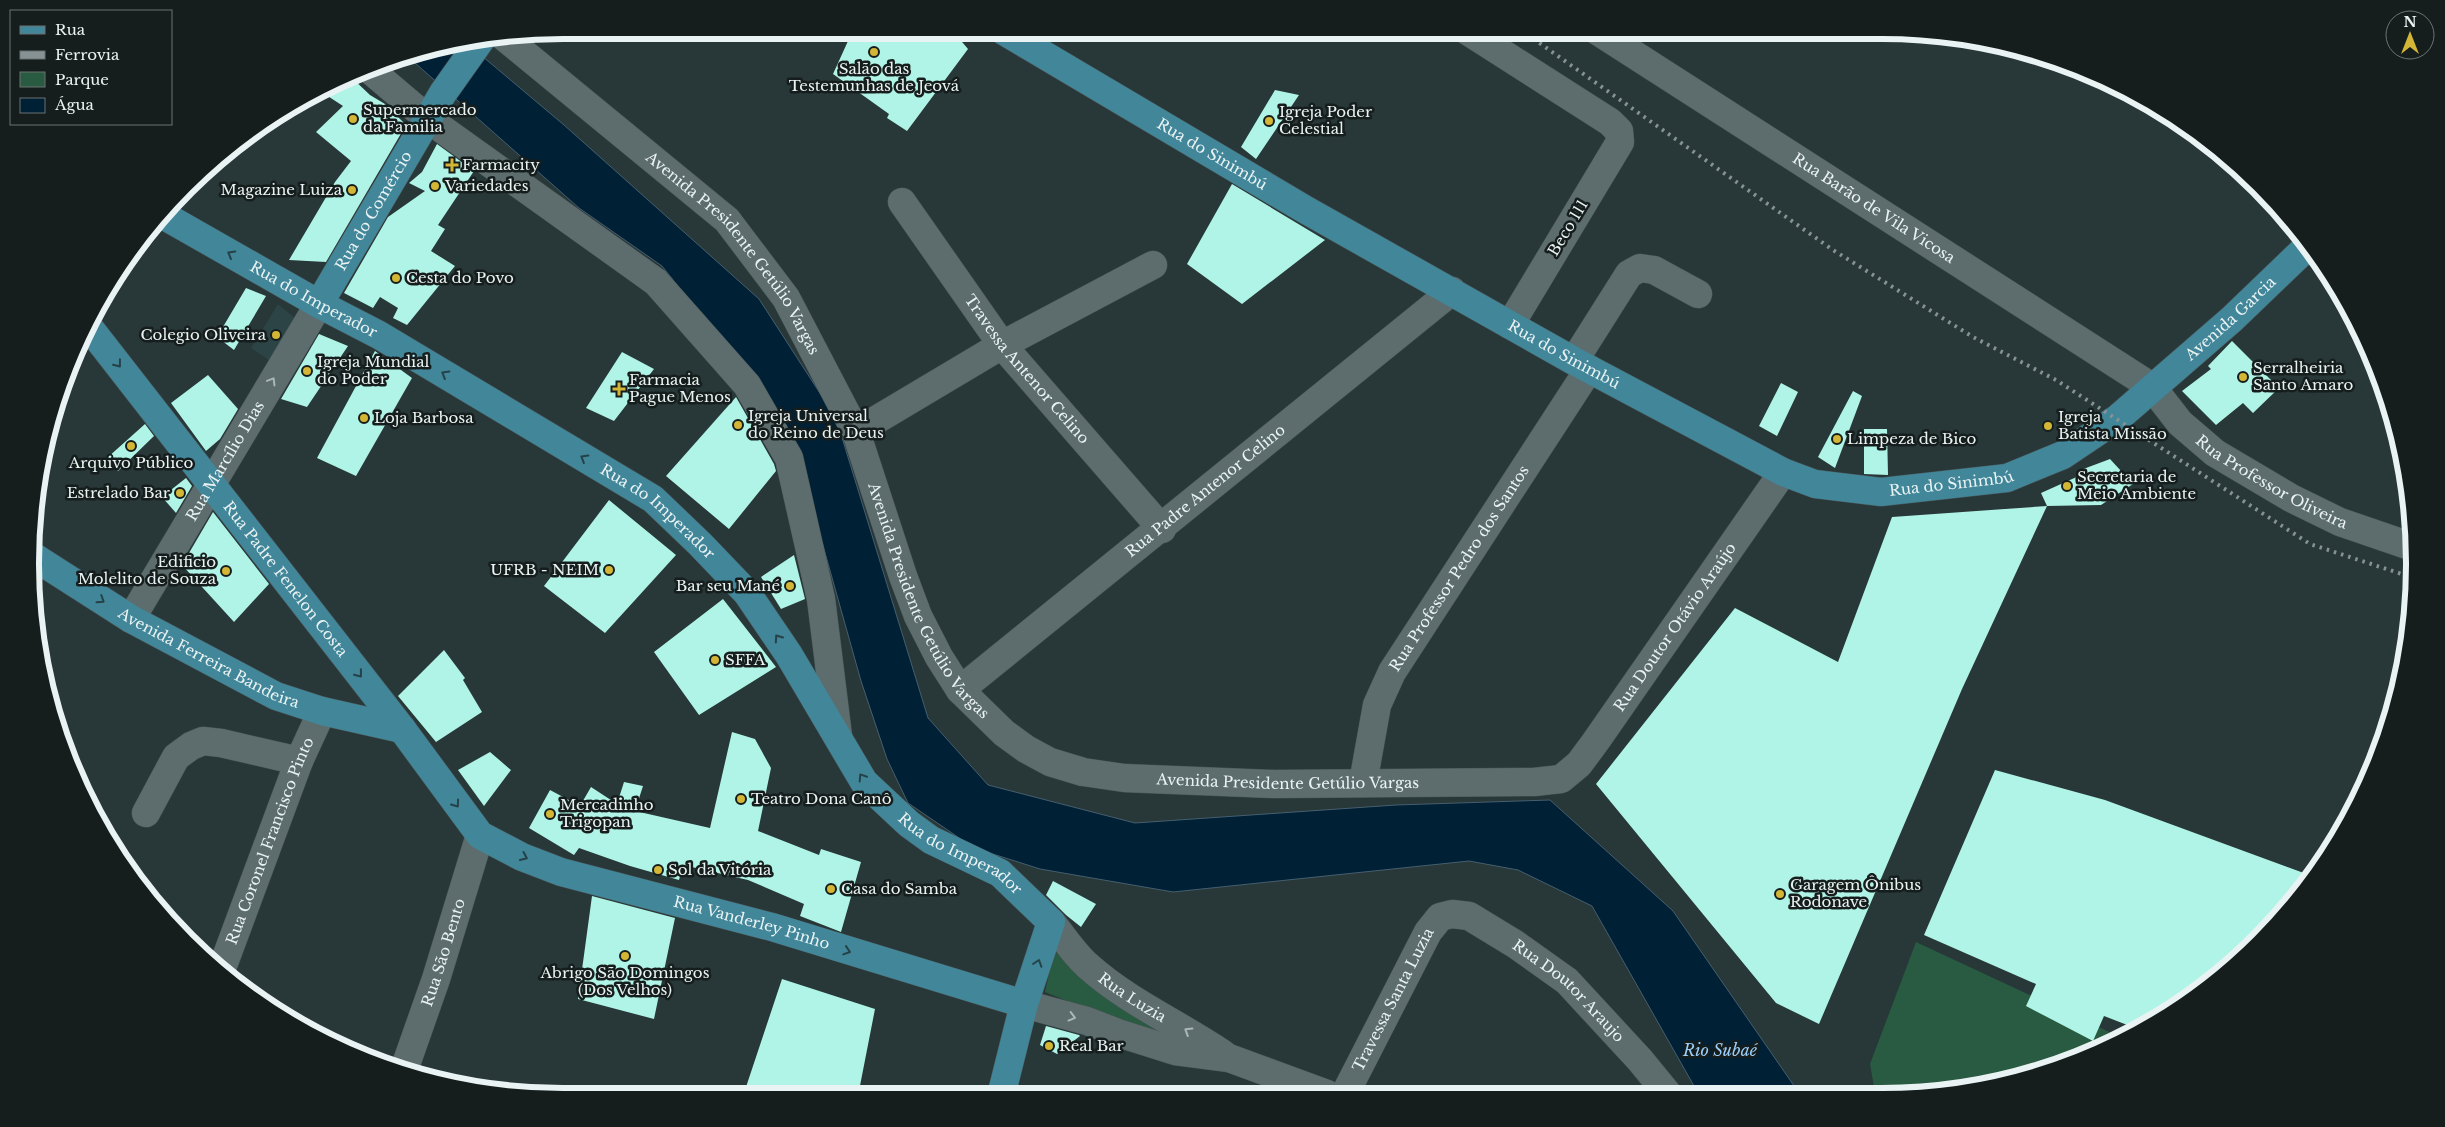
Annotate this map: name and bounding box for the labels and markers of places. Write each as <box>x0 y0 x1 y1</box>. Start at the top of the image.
marker: Salão das Testemunhas de Jeová <box>868 46 880 58</box>
place label: Salão das Testemunhas de Jeová <box>789 59 960 95</box>
place label: Supermercado da Familia <box>363 100 477 136</box>
place label: Igreja Poder Celestial <box>1279 102 1373 138</box>
marker: Supermercado da Familia <box>347 113 359 125</box>
marker: Igreja Poder Celestial <box>1263 115 1275 127</box>
place label: Farmacity <box>462 155 540 174</box>
marker: Farmacity <box>446 159 458 171</box>
place label: Variedades <box>444 176 529 195</box>
place label: Magazine Luiza <box>221 180 343 199</box>
marker: Variedades <box>429 180 441 192</box>
marker: Magazine Luiza <box>346 184 358 196</box>
place label: Cesta do Povo <box>406 268 514 287</box>
marker: Cesta do Povo <box>390 272 402 284</box>
place label: Colegio Oliveira <box>141 325 267 344</box>
marker: Colegio Oliveira <box>270 329 282 341</box>
place label: Igreja Mundial do Poder <box>317 352 429 388</box>
place label: Serralheiria Santo Amaro <box>2253 358 2353 394</box>
marker: Igreja Mundial do Poder <box>301 365 313 377</box>
place label: Farmacia Pague Menos <box>629 370 731 406</box>
marker: Serralheiria Santo Amaro <box>2237 371 2249 383</box>
marker: Farmacia Pague Menos <box>613 383 625 395</box>
place label: Igreja Universal do Reino de Deus <box>748 406 884 442</box>
place label: Igreja Batista Missão <box>2058 407 2167 443</box>
place label: Loja Barbosa <box>374 408 474 427</box>
marker: Loja Barbosa <box>358 412 370 424</box>
marker: Igreja Universal do Reino de Deus <box>732 419 744 431</box>
marker: Igreja Batista Missão <box>2042 420 2054 432</box>
place label: Limpeza de Bico <box>1847 429 1976 448</box>
marker: Limpeza de Bico <box>1831 433 1843 445</box>
marker: Arquivo Público <box>125 440 137 452</box>
place label: Arquivo Público <box>68 453 193 472</box>
place label: Secretaria de Meio Ambiente <box>2077 467 2196 503</box>
marker: Secretaria de Meio Ambiente <box>2061 480 2073 492</box>
place label: Estrelado Bar <box>67 483 171 502</box>
marker: Estrelado Bar <box>174 487 186 499</box>
place label: Edificio Molelito de Souza <box>78 552 217 588</box>
place label: UFRB - NEIM <box>490 560 599 579</box>
marker: UFRB - NEIM <box>603 564 615 576</box>
marker: Edificio Molelito de Souza <box>220 565 232 577</box>
place label: Bar seu Mané <box>676 576 780 595</box>
marker: Bar seu Mané <box>784 580 796 592</box>
place label: SFFA <box>725 650 766 669</box>
marker: SFFA <box>709 654 721 666</box>
place label: Teatro Dona Canô <box>751 789 892 808</box>
marker: Teatro Dona Canô <box>735 793 747 805</box>
place label: Mercadinho Trigopan <box>560 795 654 831</box>
marker: Mercadinho Trigopan <box>544 808 556 820</box>
place label: Sol da Vitória <box>668 860 772 879</box>
marker: Sol da Vitória <box>652 864 664 876</box>
place label: Garagem Ônibus Rodonave <box>1790 875 1921 911</box>
place label: Casa do Samba <box>841 879 958 898</box>
marker: Casa do Samba <box>825 883 837 895</box>
marker: Garagem Ônibus Rodonave <box>1774 888 1786 900</box>
marker: Abrigo São Domingos (Dos Velhos) <box>619 950 631 962</box>
place label: Abrigo São Domingos (Dos Velhos) <box>540 963 710 999</box>
place label: Real Bar <box>1059 1036 1125 1055</box>
marker: Real Bar <box>1043 1040 1055 1052</box>

